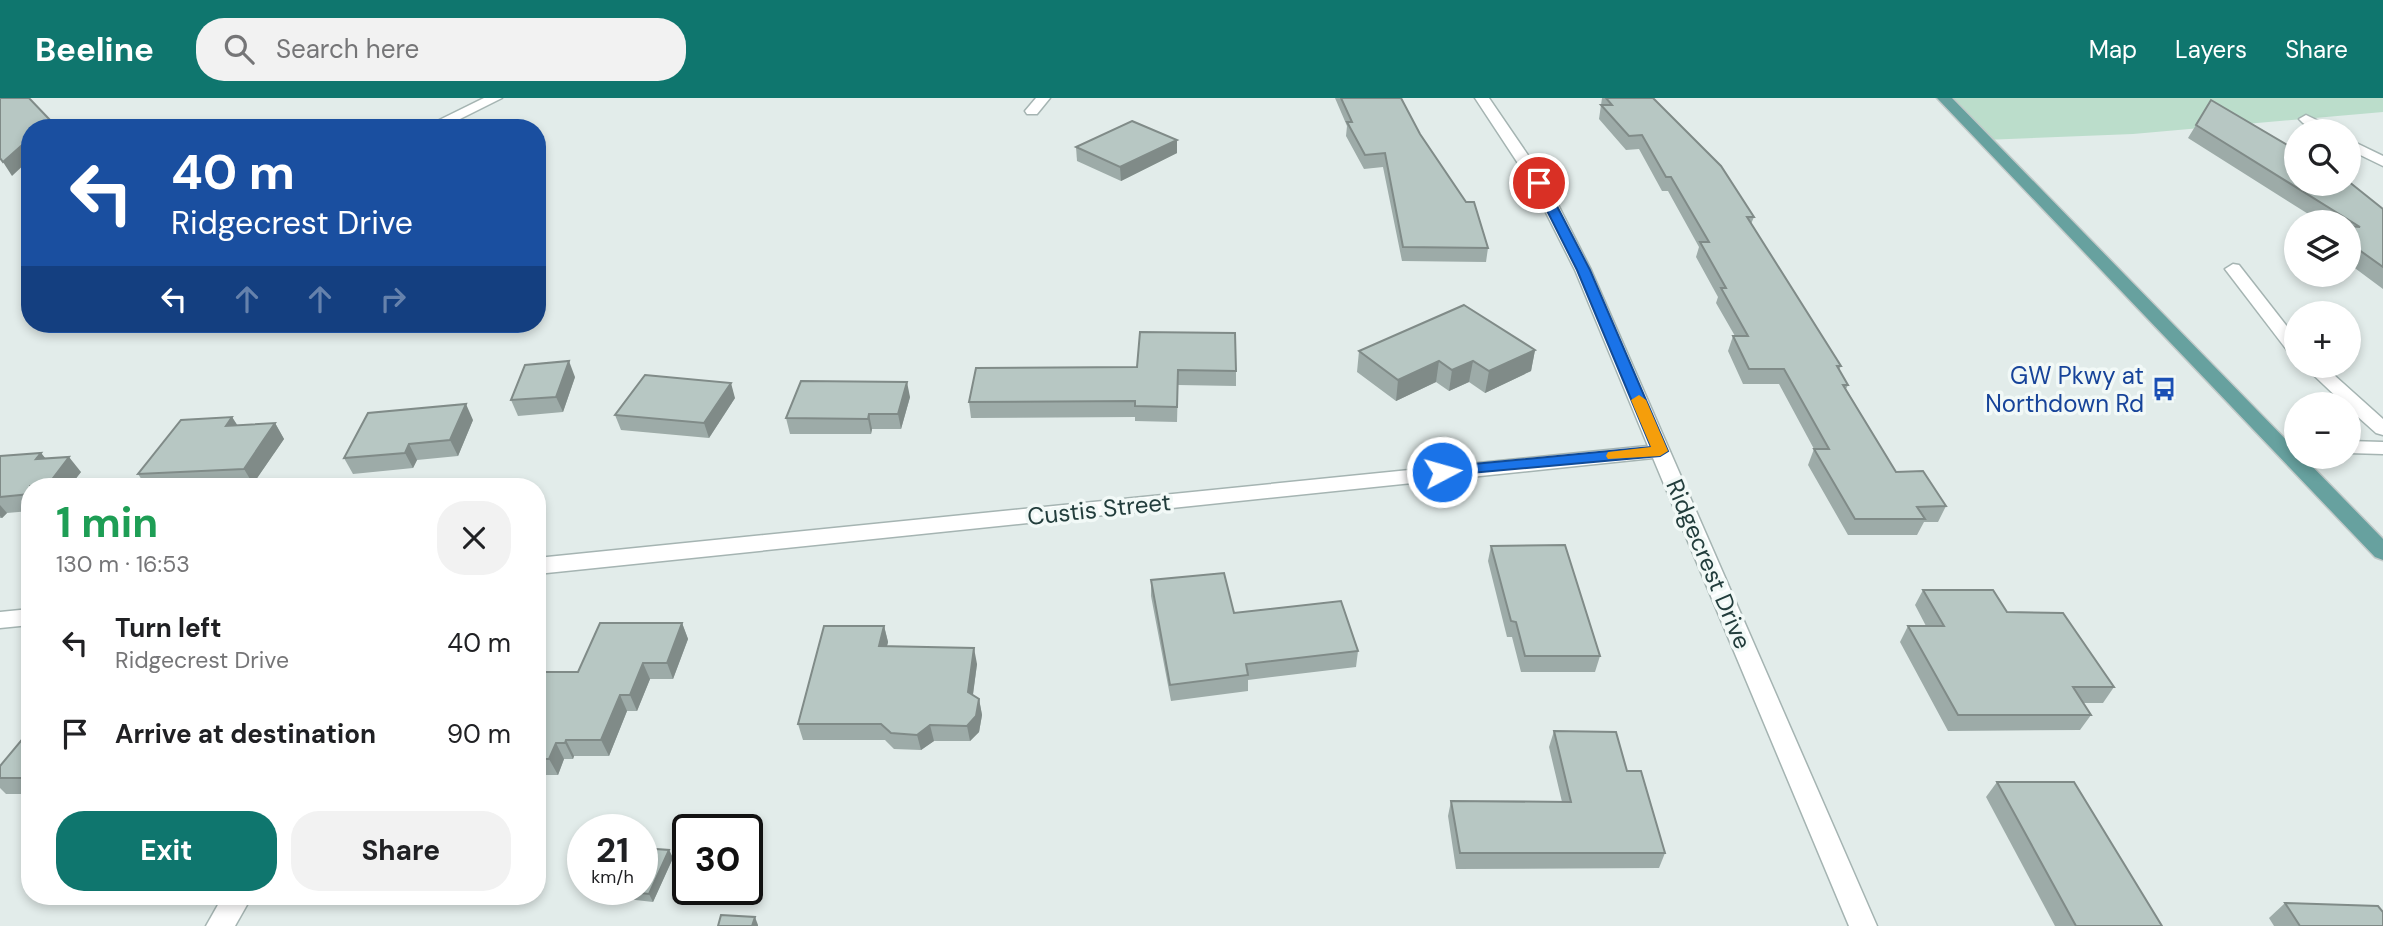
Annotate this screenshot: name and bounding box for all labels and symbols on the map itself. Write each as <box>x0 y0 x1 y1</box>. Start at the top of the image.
pin <box>1509 153 1569 213</box>
place label: GW Pkwy at Northdown Rd <box>1985 360 2144 419</box>
bus stop icon: GW Pkwy at Northdown Rd <box>2150 375 2178 403</box>
position arrow <box>1405 435 1479 509</box>
street label: Ridgecrest Drive <box>1659 474 1759 654</box>
street label: Custis Street <box>1026 486 1172 532</box>
speed limit sign: 30 <box>672 814 763 905</box>

